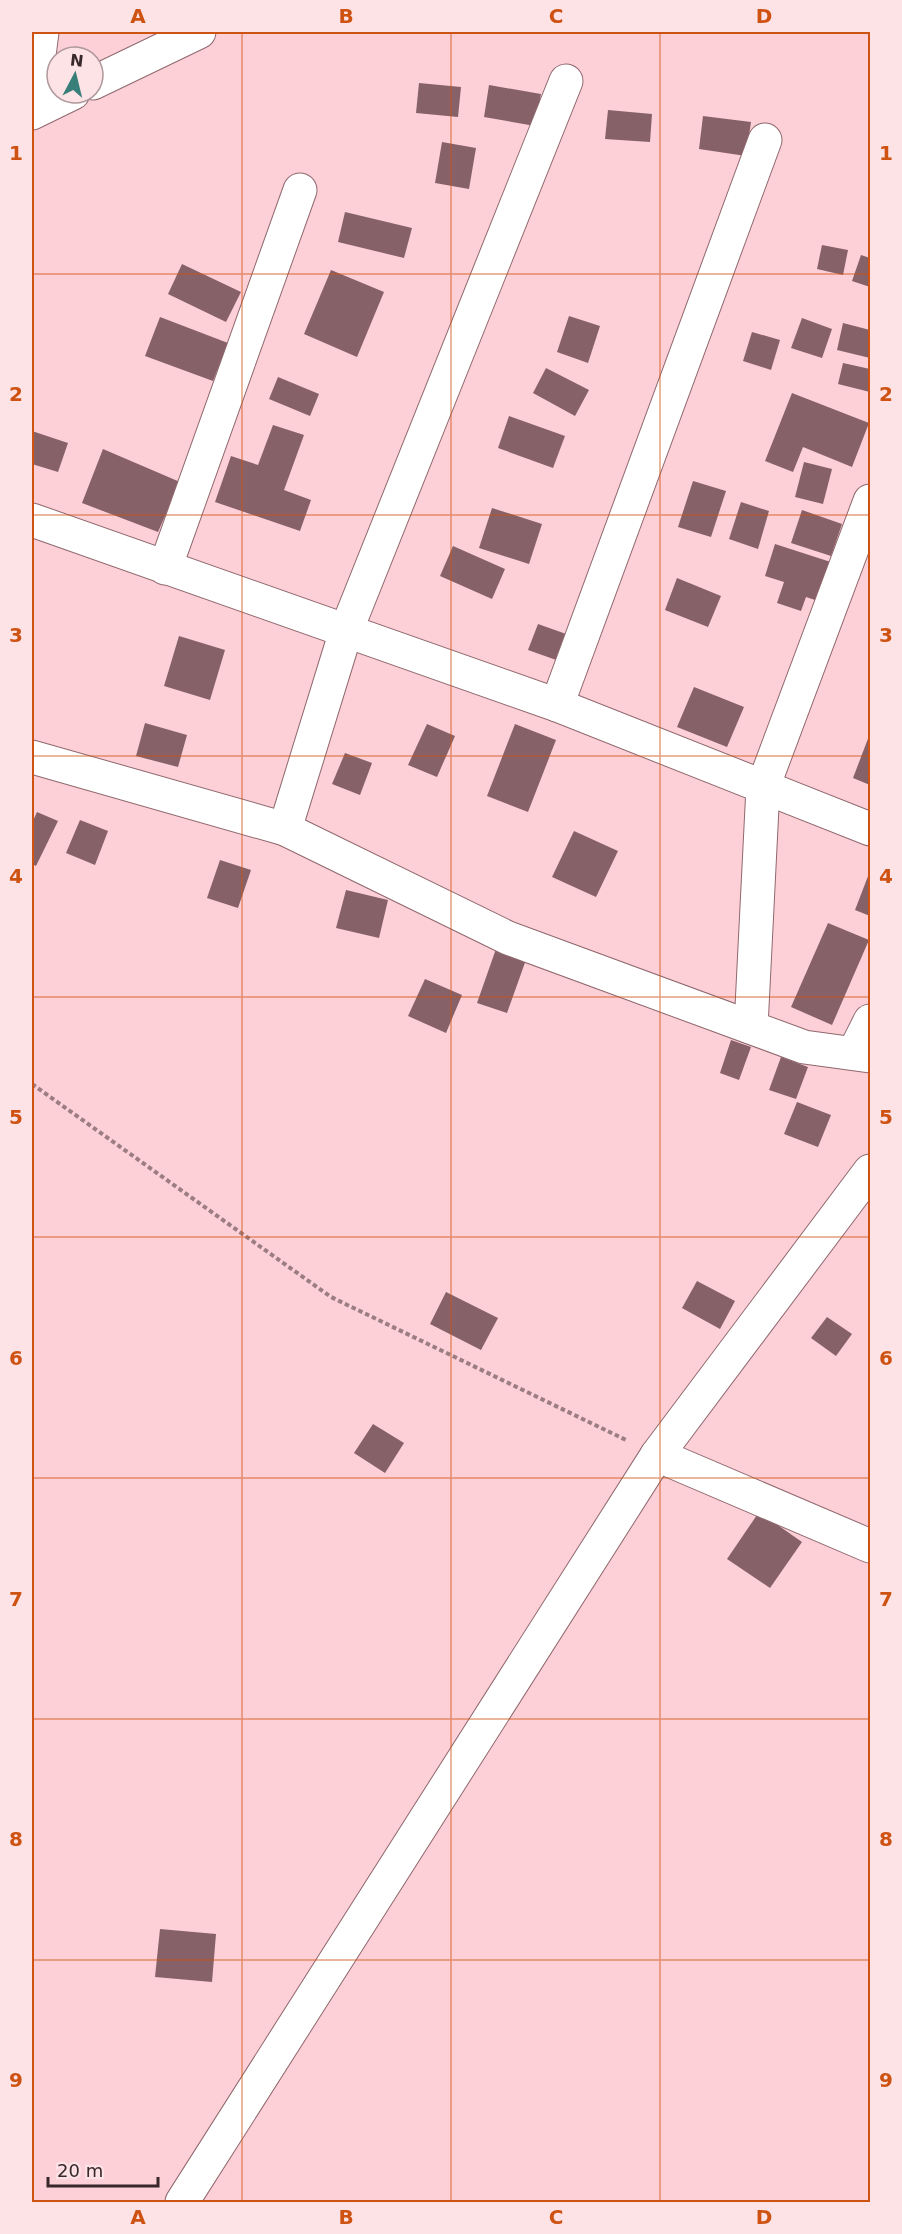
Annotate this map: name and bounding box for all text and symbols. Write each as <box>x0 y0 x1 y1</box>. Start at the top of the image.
text: A <box>130 4 146 28</box>
text: B <box>338 4 354 28</box>
text: C <box>549 4 563 28</box>
text: D <box>756 4 772 28</box>
north arrow <box>45 45 105 105</box>
text: N <box>69 50 85 71</box>
text: 1 <box>9 141 23 165</box>
text: 1 <box>879 141 893 165</box>
text: 2 <box>9 382 23 406</box>
text: 2 <box>879 382 893 406</box>
text: 3 <box>9 623 23 647</box>
text: 3 <box>879 623 893 647</box>
text: 4 <box>9 864 23 888</box>
text: 4 <box>879 864 893 888</box>
text: 5 <box>9 1105 23 1129</box>
text: 5 <box>879 1105 893 1129</box>
text: 6 <box>9 1346 23 1370</box>
text: 6 <box>879 1346 893 1370</box>
text: 7 <box>9 1587 23 1611</box>
text: 7 <box>879 1587 893 1611</box>
text: 8 <box>9 1827 23 1851</box>
text: 8 <box>879 1827 893 1851</box>
text: 9 <box>9 2068 23 2092</box>
text: 9 <box>879 2068 893 2092</box>
scale bar <box>48 2150 158 2188</box>
text: 20 m <box>57 2160 103 2181</box>
text: A <box>130 2205 146 2229</box>
text: B <box>338 2205 354 2229</box>
text: C <box>549 2205 563 2229</box>
text: D <box>756 2205 772 2229</box>

